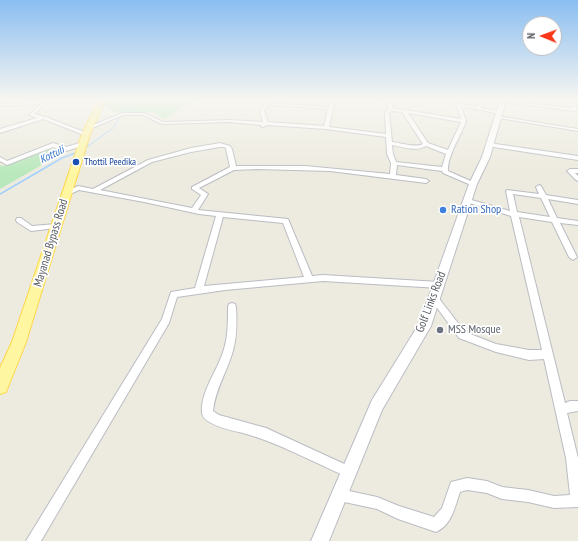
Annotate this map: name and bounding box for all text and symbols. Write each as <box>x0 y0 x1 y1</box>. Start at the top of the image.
north arrow <box>522 16 562 56</box>
text: N <box>524 33 538 39</box>
water label: Kottuli <box>38 143 66 167</box>
place label: Thottil Peedika <box>84 156 136 168</box>
marker: Thottil Peedika <box>71 157 81 167</box>
street label: Mayanad Bypass Road <box>31 197 71 289</box>
place label: Ration Shop <box>451 203 501 217</box>
marker: Ration Shop <box>438 205 448 215</box>
street label: Golf Links Road <box>413 270 449 334</box>
place label: MSS Mosque <box>448 323 501 337</box>
marker: MSS Mosque <box>435 325 445 335</box>

